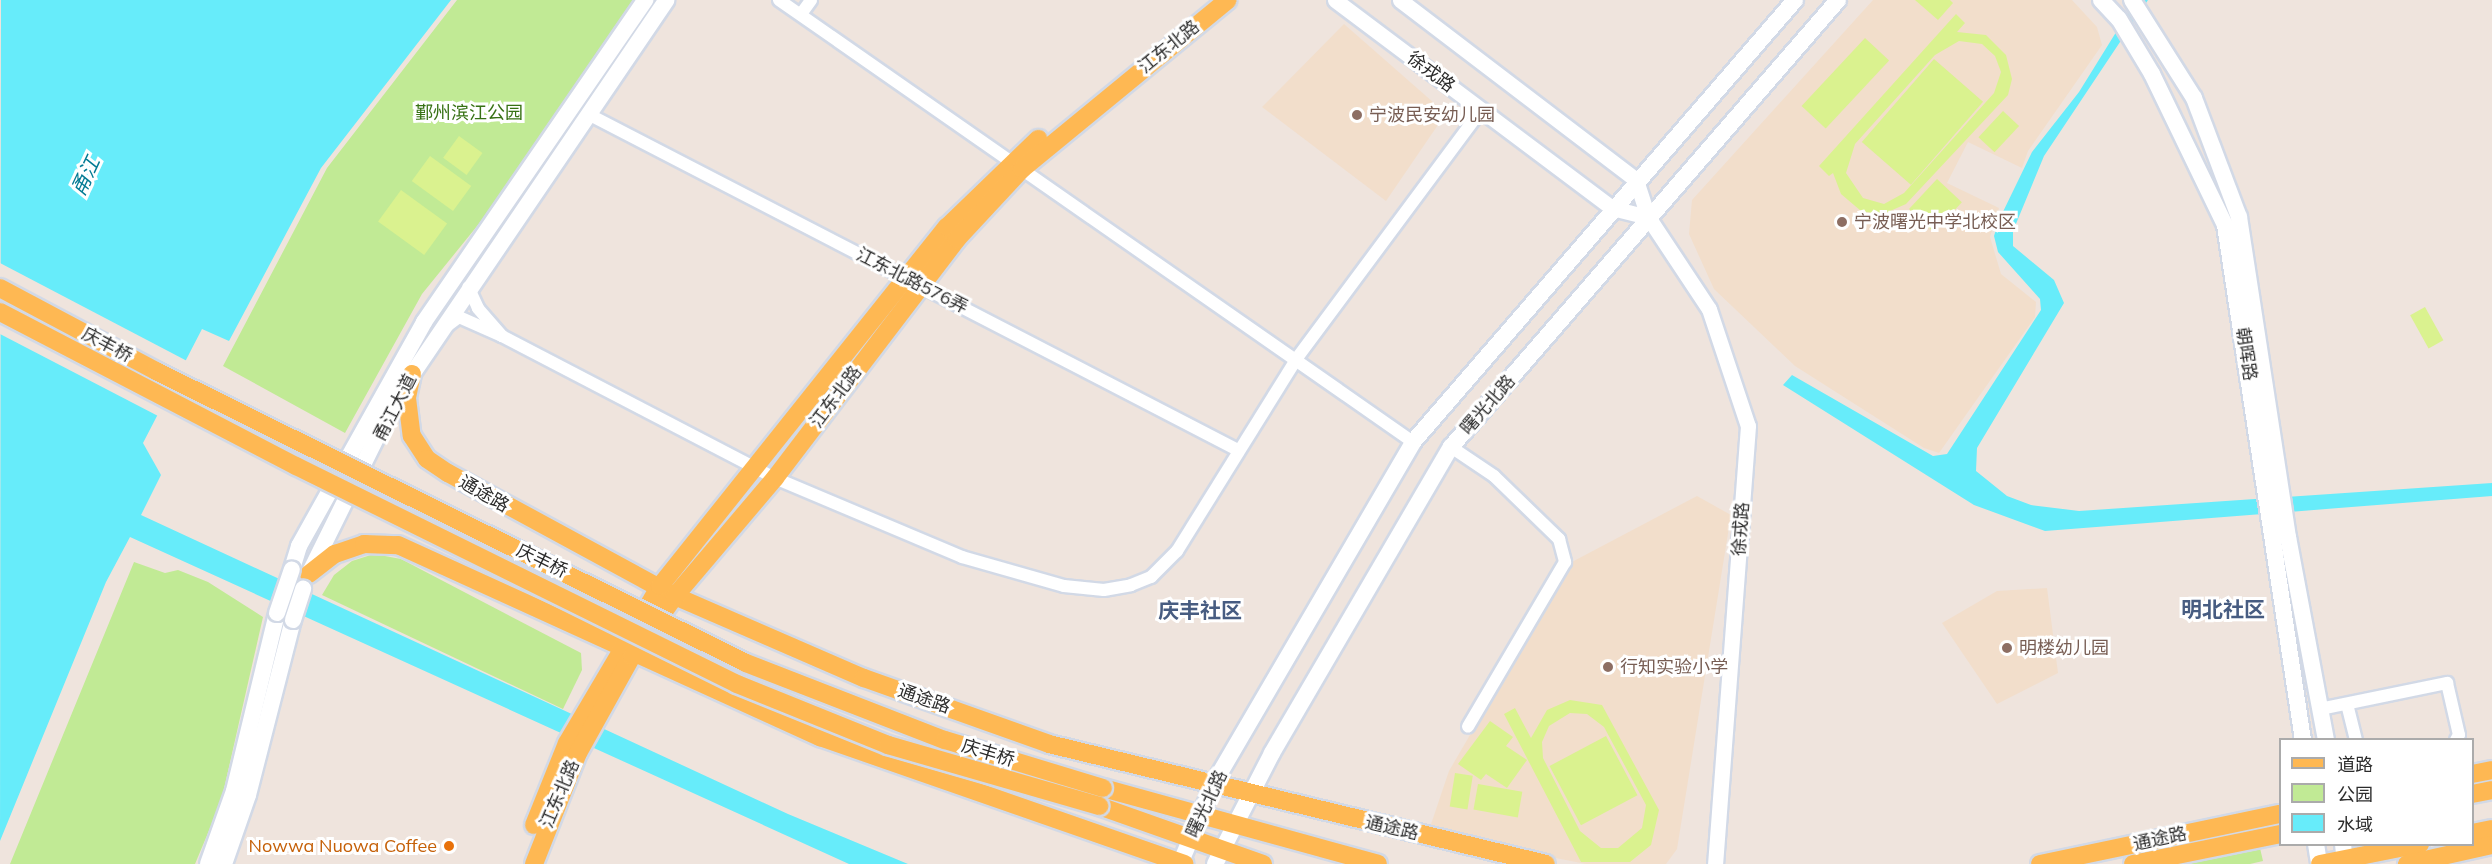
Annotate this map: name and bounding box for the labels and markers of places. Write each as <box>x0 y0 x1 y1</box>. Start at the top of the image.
place label: 宁波民安幼儿园 <box>1369 104 1495 126</box>
marker: 宁波民安幼儿园 <box>1350 108 1364 122</box>
place label: 宁波曙光中学北校区 <box>1854 211 2016 233</box>
marker: 宁波曙光中学北校区 <box>1835 215 1849 229</box>
place label: 明楼幼儿园 <box>2019 637 2109 659</box>
marker: 明楼幼儿园 <box>2000 641 2014 655</box>
place label: 行知实验小学 <box>1620 656 1728 678</box>
marker: 行知实验小学 <box>1601 660 1615 674</box>
place label: Nowwa Nuowa Coffee <box>249 835 437 857</box>
marker: Nowwa Nuowa Coffee <box>442 839 456 853</box>

